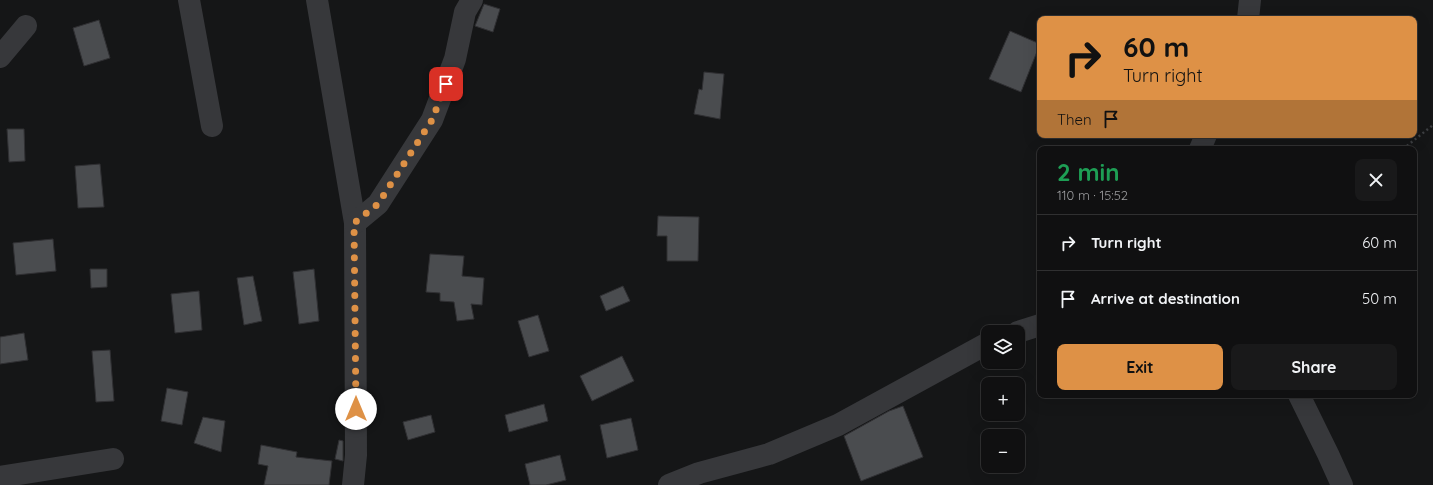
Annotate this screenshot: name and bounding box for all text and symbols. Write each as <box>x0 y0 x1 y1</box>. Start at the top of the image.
text: 60 m <box>1123 29 1189 64</box>
icon: right <box>1057 32 1109 84</box>
text: Turn right <box>1123 64 1203 87</box>
pin <box>429 67 463 101</box>
icon: arrive <box>435 73 457 95</box>
icon: arrive <box>1100 108 1122 130</box>
text: Then <box>1057 110 1092 129</box>
text: 2 min <box>1057 157 1119 187</box>
button: close <box>1355 159 1397 201</box>
text: 110 m · 15:52 <box>1057 187 1128 203</box>
icon: right <box>1057 232 1079 254</box>
text: Turn right <box>1091 233 1162 252</box>
text: 60 m <box>1362 233 1397 252</box>
icon: arrive <box>1057 288 1079 310</box>
text: Arrive at destination <box>1091 289 1240 308</box>
text: 50 m <box>1362 289 1397 308</box>
map controls <box>981 325 1025 473</box>
button: layers <box>981 325 1025 369</box>
button: Exit <box>1057 344 1223 390</box>
button: Share <box>1231 344 1397 390</box>
button: + <box>981 377 1025 421</box>
position arrow <box>335 388 377 430</box>
button: − <box>981 429 1025 473</box>

